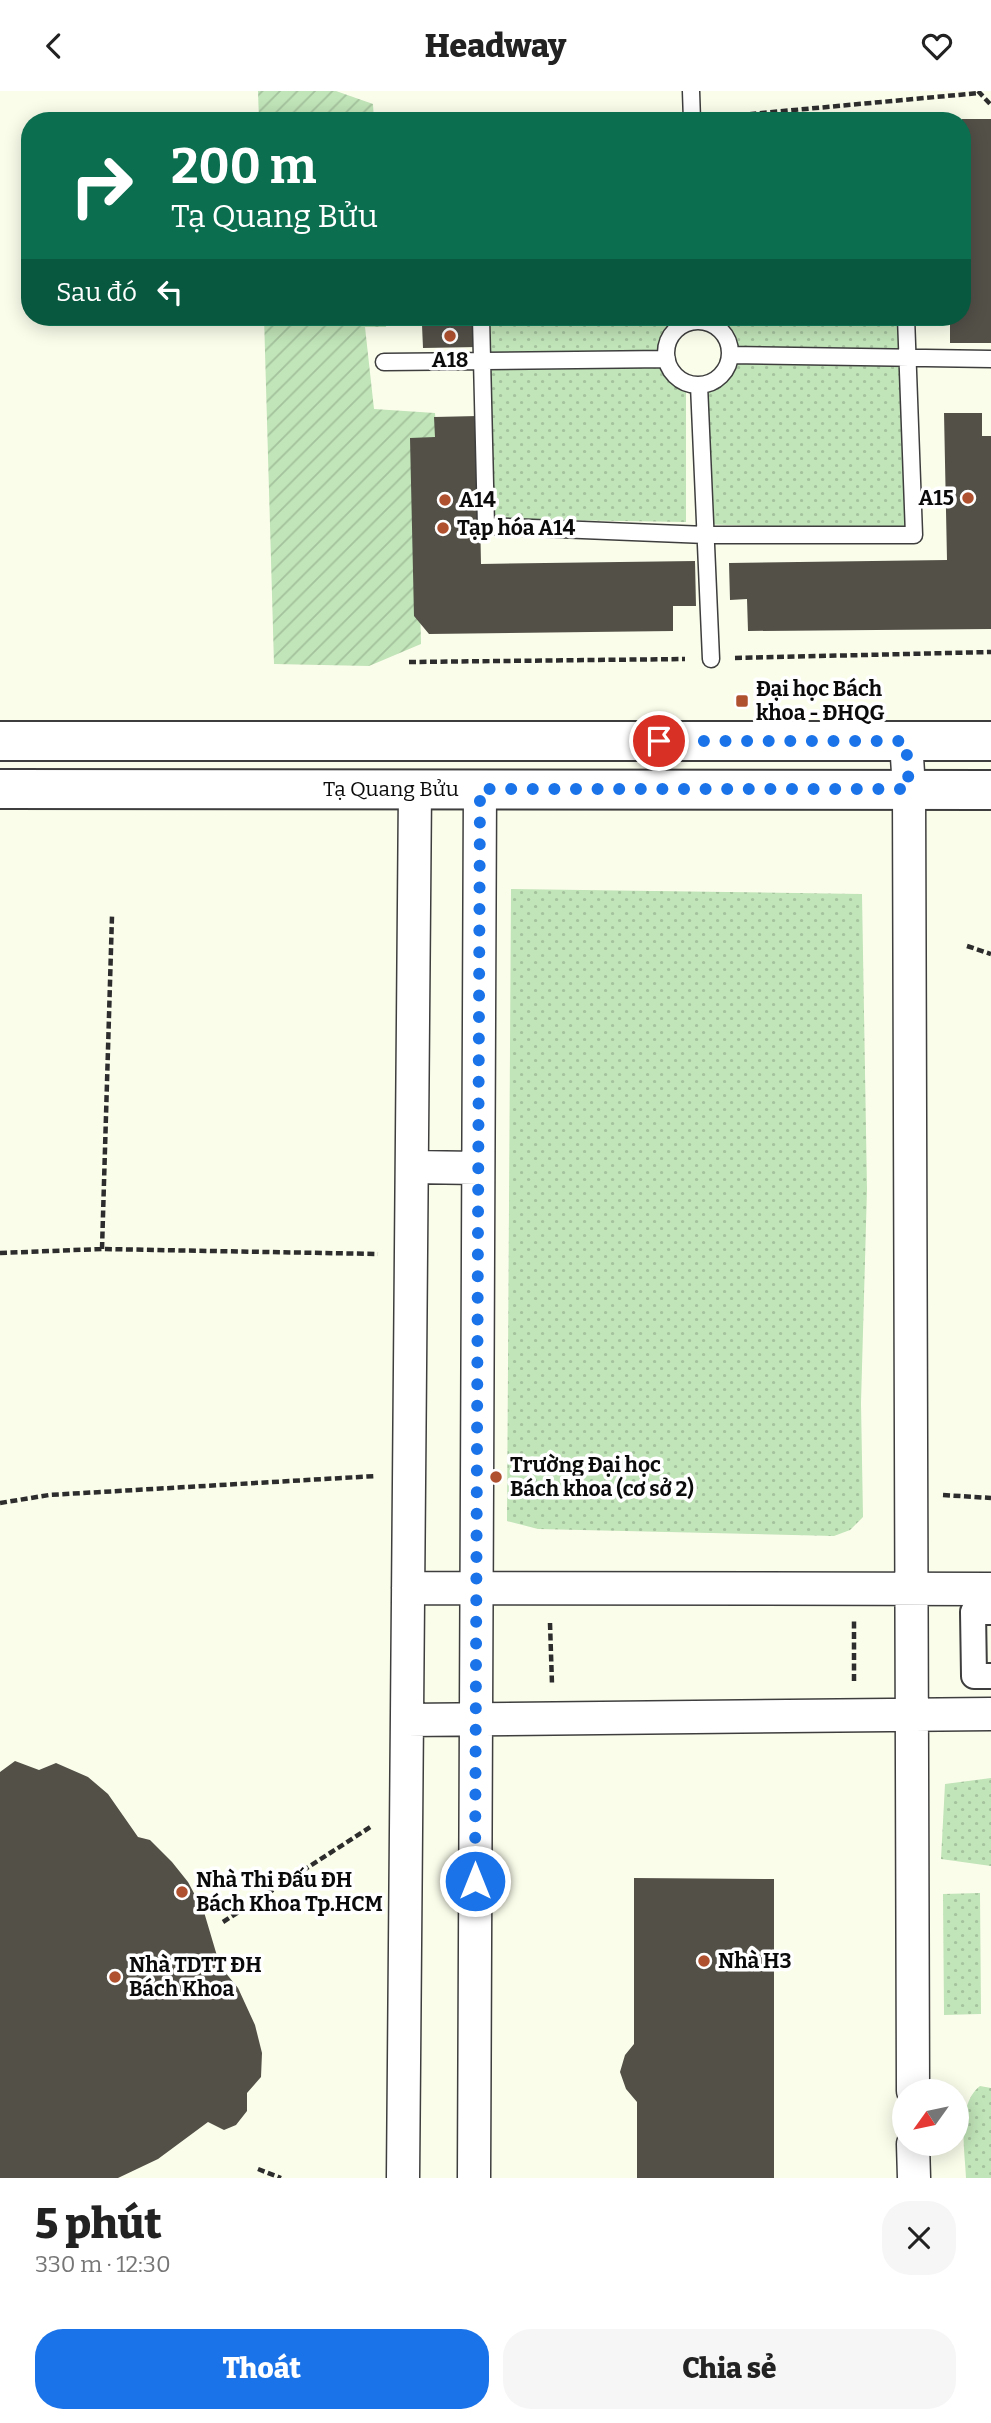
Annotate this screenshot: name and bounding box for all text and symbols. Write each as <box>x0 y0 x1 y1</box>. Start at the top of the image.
icon: back <box>35 27 73 65</box>
text: Headway <box>425 27 566 65</box>
icon: heart <box>918 27 956 65</box>
text: 200 m <box>171 137 316 196</box>
icon: right <box>56 140 147 231</box>
text: Tạ Quang Bửu <box>171 197 378 235</box>
icon: left <box>151 273 189 311</box>
text: Sau đó <box>56 277 137 308</box>
marker: A18 <box>442 328 458 344</box>
place label: A18 <box>432 347 468 373</box>
place label: A15 <box>918 485 954 511</box>
place label: A14 <box>459 487 496 513</box>
marker: A15 <box>960 490 976 506</box>
marker: A14 <box>437 492 453 508</box>
place label: Tạp hóa A14 <box>457 515 575 541</box>
marker: Tạp hóa A14 <box>435 520 451 536</box>
place label: Đại học Bách khoa - ĐHQG <box>756 676 884 726</box>
marker: Đại học Bách khoa - ĐHQG <box>734 693 750 709</box>
pin <box>629 711 689 771</box>
icon: arrive <box>640 722 678 760</box>
street label: Tạ Quang Bửu <box>323 776 459 802</box>
place label: Trường Đại học Bách khoa (cơ sở 2) <box>510 1452 694 1502</box>
marker: Trường Đại học Bách khoa (cơ sở 2) <box>488 1469 504 1485</box>
position arrow <box>438 1844 512 1918</box>
place label: Nhà Thi Đấu ĐH Bách Khoa Tp.HCM <box>196 1866 383 1917</box>
marker: Nhà Thi Đấu ĐH Bách Khoa Tp.HCM <box>174 1884 190 1900</box>
place label: Nhà H3 <box>718 1948 792 1974</box>
place label: Nhà TDTT ĐH Bách Khoa <box>129 1952 262 2002</box>
marker: Nhà H3 <box>696 1953 712 1969</box>
marker: Nhà TDTT ĐH Bách Khoa <box>107 1969 123 1985</box>
north arrow <box>892 2079 970 2156</box>
map controls <box>892 2079 969 2156</box>
text: 5 phút <box>35 2199 162 2249</box>
button: close <box>882 2201 956 2275</box>
text: 330 m · 12:30 <box>35 2250 171 2278</box>
button: Thoát <box>35 2329 489 2409</box>
button: Chia sẻ <box>503 2329 956 2409</box>

